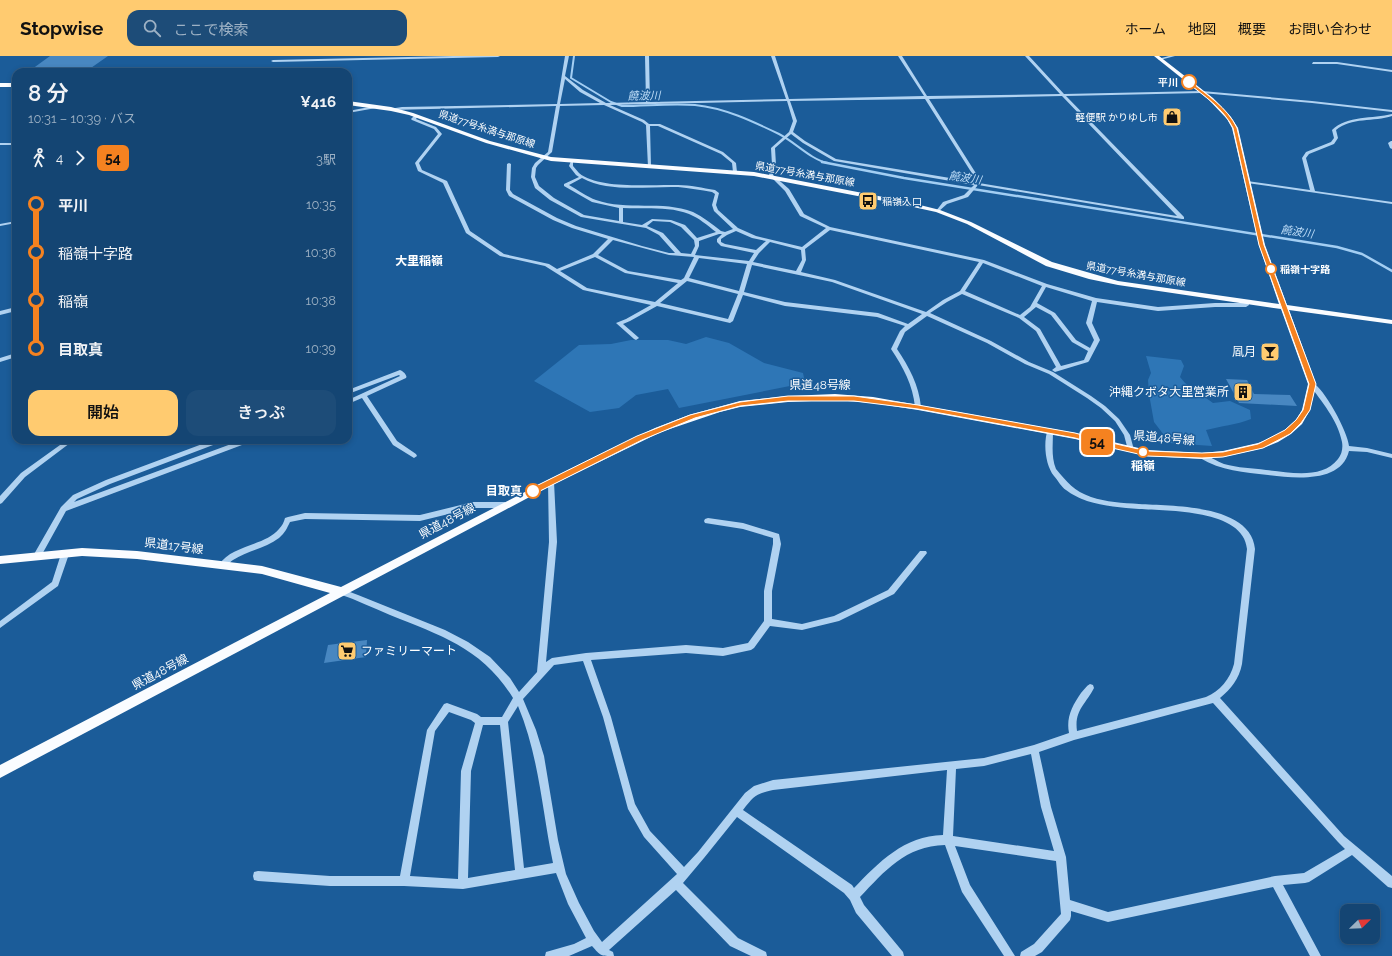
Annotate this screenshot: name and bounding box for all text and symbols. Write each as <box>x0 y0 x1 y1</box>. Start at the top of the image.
search box <box>127 10 407 46</box>
text: Stopwise <box>20 17 103 39</box>
icon: search <box>141 17 163 39</box>
text: ここで検索 <box>173 21 248 39</box>
text: ホーム <box>1124 21 1166 37</box>
text: 地図 <box>1188 21 1216 37</box>
text: 概要 <box>1238 21 1266 37</box>
text: お問い合わせ <box>1288 21 1372 37</box>
marker: 平川 <box>1181 74 1197 90</box>
place label: 平川 <box>1158 77 1178 88</box>
text: 8 分 <box>28 80 69 106</box>
water label: 饒波川 <box>627 89 662 103</box>
text: ¥416 <box>300 93 336 111</box>
shop icon: 軽便駅 かりゆし市 <box>1161 106 1183 128</box>
street label: 県道77号糸満与那原線 <box>437 108 537 150</box>
text: 10:31 – 10:39 · バス <box>28 111 136 126</box>
place label: 軽便駅 かりゆし市 <box>1075 112 1158 123</box>
icon: walk <box>28 147 50 169</box>
icon: forward <box>69 147 91 169</box>
text: 54 <box>105 150 121 166</box>
text: 4 <box>56 151 63 166</box>
text: 3駅 <box>316 152 336 167</box>
street label: 県道77号糸満与那原線 <box>754 160 856 188</box>
water label: 饒波川 <box>948 169 983 187</box>
bus stop icon: 稲嶺入口 <box>857 190 879 212</box>
place label: 稲嶺入口 <box>882 196 922 207</box>
text: 平川 <box>58 197 88 215</box>
text: 10:35 <box>306 197 336 212</box>
water label: 饒波川 <box>1280 223 1315 241</box>
text: 稲嶺十字路 <box>58 245 133 263</box>
text: 10:36 <box>305 245 336 260</box>
district label: 大里稲嶺 <box>395 254 443 268</box>
street label: 県道77号糸満与那原線 <box>1085 260 1187 288</box>
marker: 稲嶺十字路 <box>1265 263 1277 275</box>
place label: 稲嶺十字路 <box>1280 264 1331 275</box>
text: 稲嶺 <box>58 293 88 311</box>
text: 10:38 <box>305 293 336 308</box>
text: 目取真 <box>58 341 103 359</box>
text: 10:39 <box>305 341 336 356</box>
bar icon: 凮月 <box>1259 341 1281 363</box>
place label: 凮月 <box>1232 345 1256 359</box>
street label: 県道48号線 <box>789 378 851 392</box>
building icon: 沖縄クボタ大里営業所 <box>1232 381 1254 403</box>
place label: 沖縄クボタ大里営業所 <box>1109 385 1229 399</box>
button: 開始 <box>28 390 178 436</box>
button: きっぷ <box>186 390 336 436</box>
street label: 県道48号線 <box>1133 428 1195 448</box>
line badge: 54 <box>1079 429 1115 455</box>
text: 54 <box>1089 434 1105 450</box>
marker: 稲嶺 <box>1137 446 1149 458</box>
place label: 稲嶺 <box>1131 459 1155 473</box>
marker: 目取真 <box>525 483 541 499</box>
place label: 目取真 <box>486 484 522 498</box>
street label: 県道48号線 <box>416 500 478 542</box>
street label: 県道17号線 <box>144 535 204 557</box>
supermarket icon: ファミリーマート <box>336 640 358 662</box>
place label: ファミリーマート <box>361 644 457 658</box>
street label: 県道48号線 <box>129 651 191 693</box>
north arrow <box>1340 904 1380 944</box>
map controls <box>1340 904 1380 944</box>

